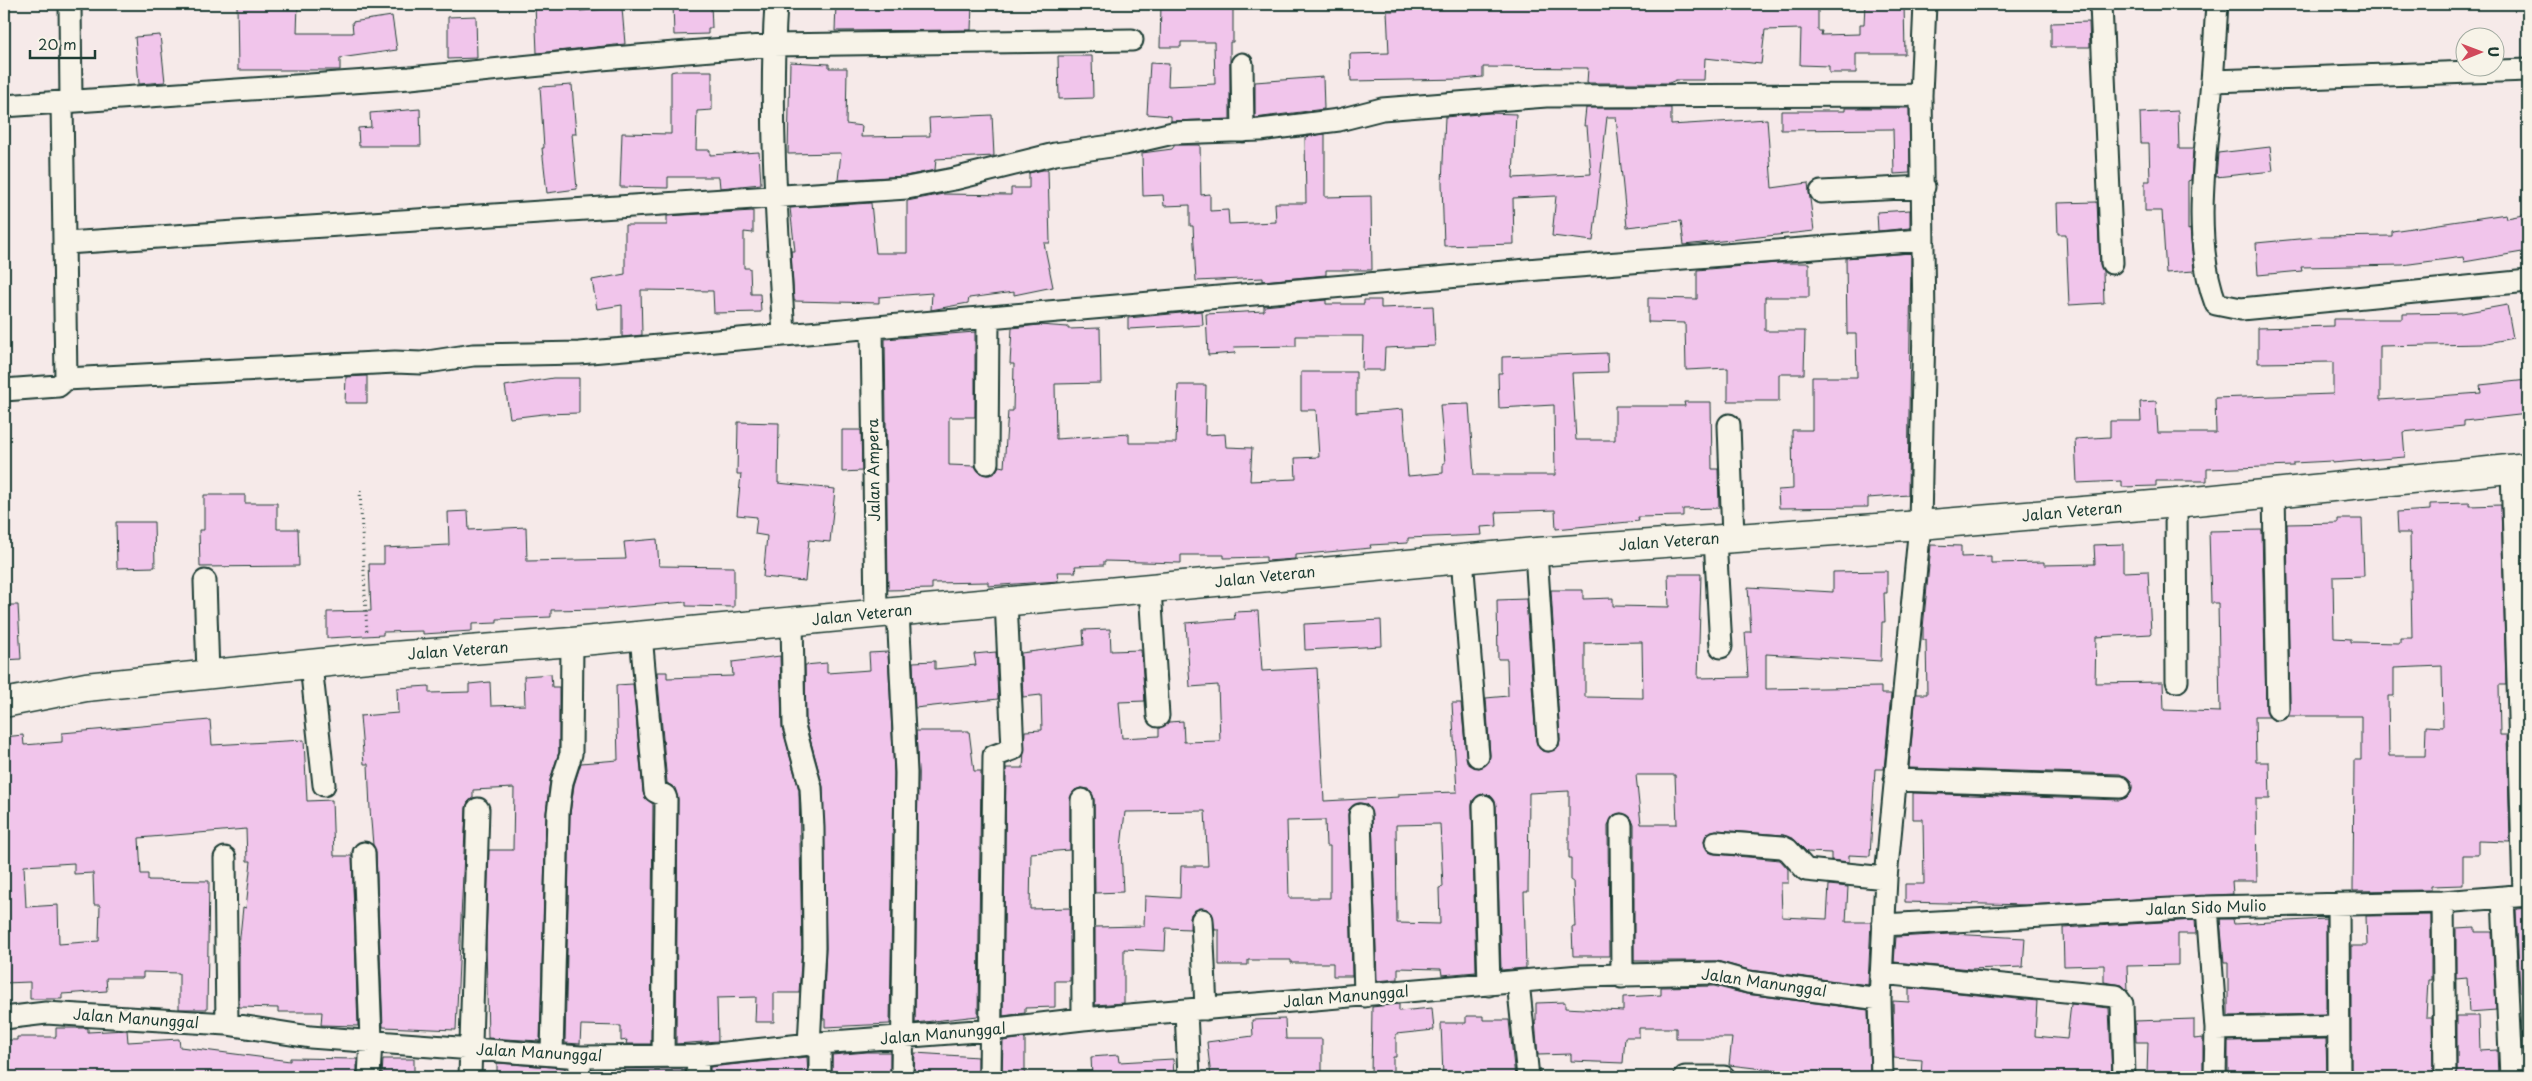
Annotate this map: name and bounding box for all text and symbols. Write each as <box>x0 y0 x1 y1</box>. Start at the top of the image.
scale bar <box>30 28 95 60</box>
north arrow <box>2454 28 2504 78</box>
text: 20 m <box>38 32 77 55</box>
text: U <box>2483 46 2504 57</box>
street label: Jalan Ampera <box>860 417 885 522</box>
street label: Jalan Veteran <box>2021 495 2123 526</box>
street label: Jalan Veteran <box>1618 526 1720 555</box>
street label: Jalan Veteran <box>1213 559 1316 592</box>
street label: Jalan Veteran <box>810 597 913 630</box>
street label: Jalan Veteran <box>407 635 509 664</box>
street label: Jalan Sido Mulio <box>2145 893 2267 920</box>
street label: Jalan Manunggal <box>1700 961 1828 1002</box>
street label: Jalan Manunggal <box>1282 979 1410 1012</box>
street label: Jalan Manunggal <box>72 1002 200 1033</box>
street label: Jalan Manunggal <box>879 1016 1007 1049</box>
street label: Jalan Manunggal <box>475 1037 603 1066</box>

